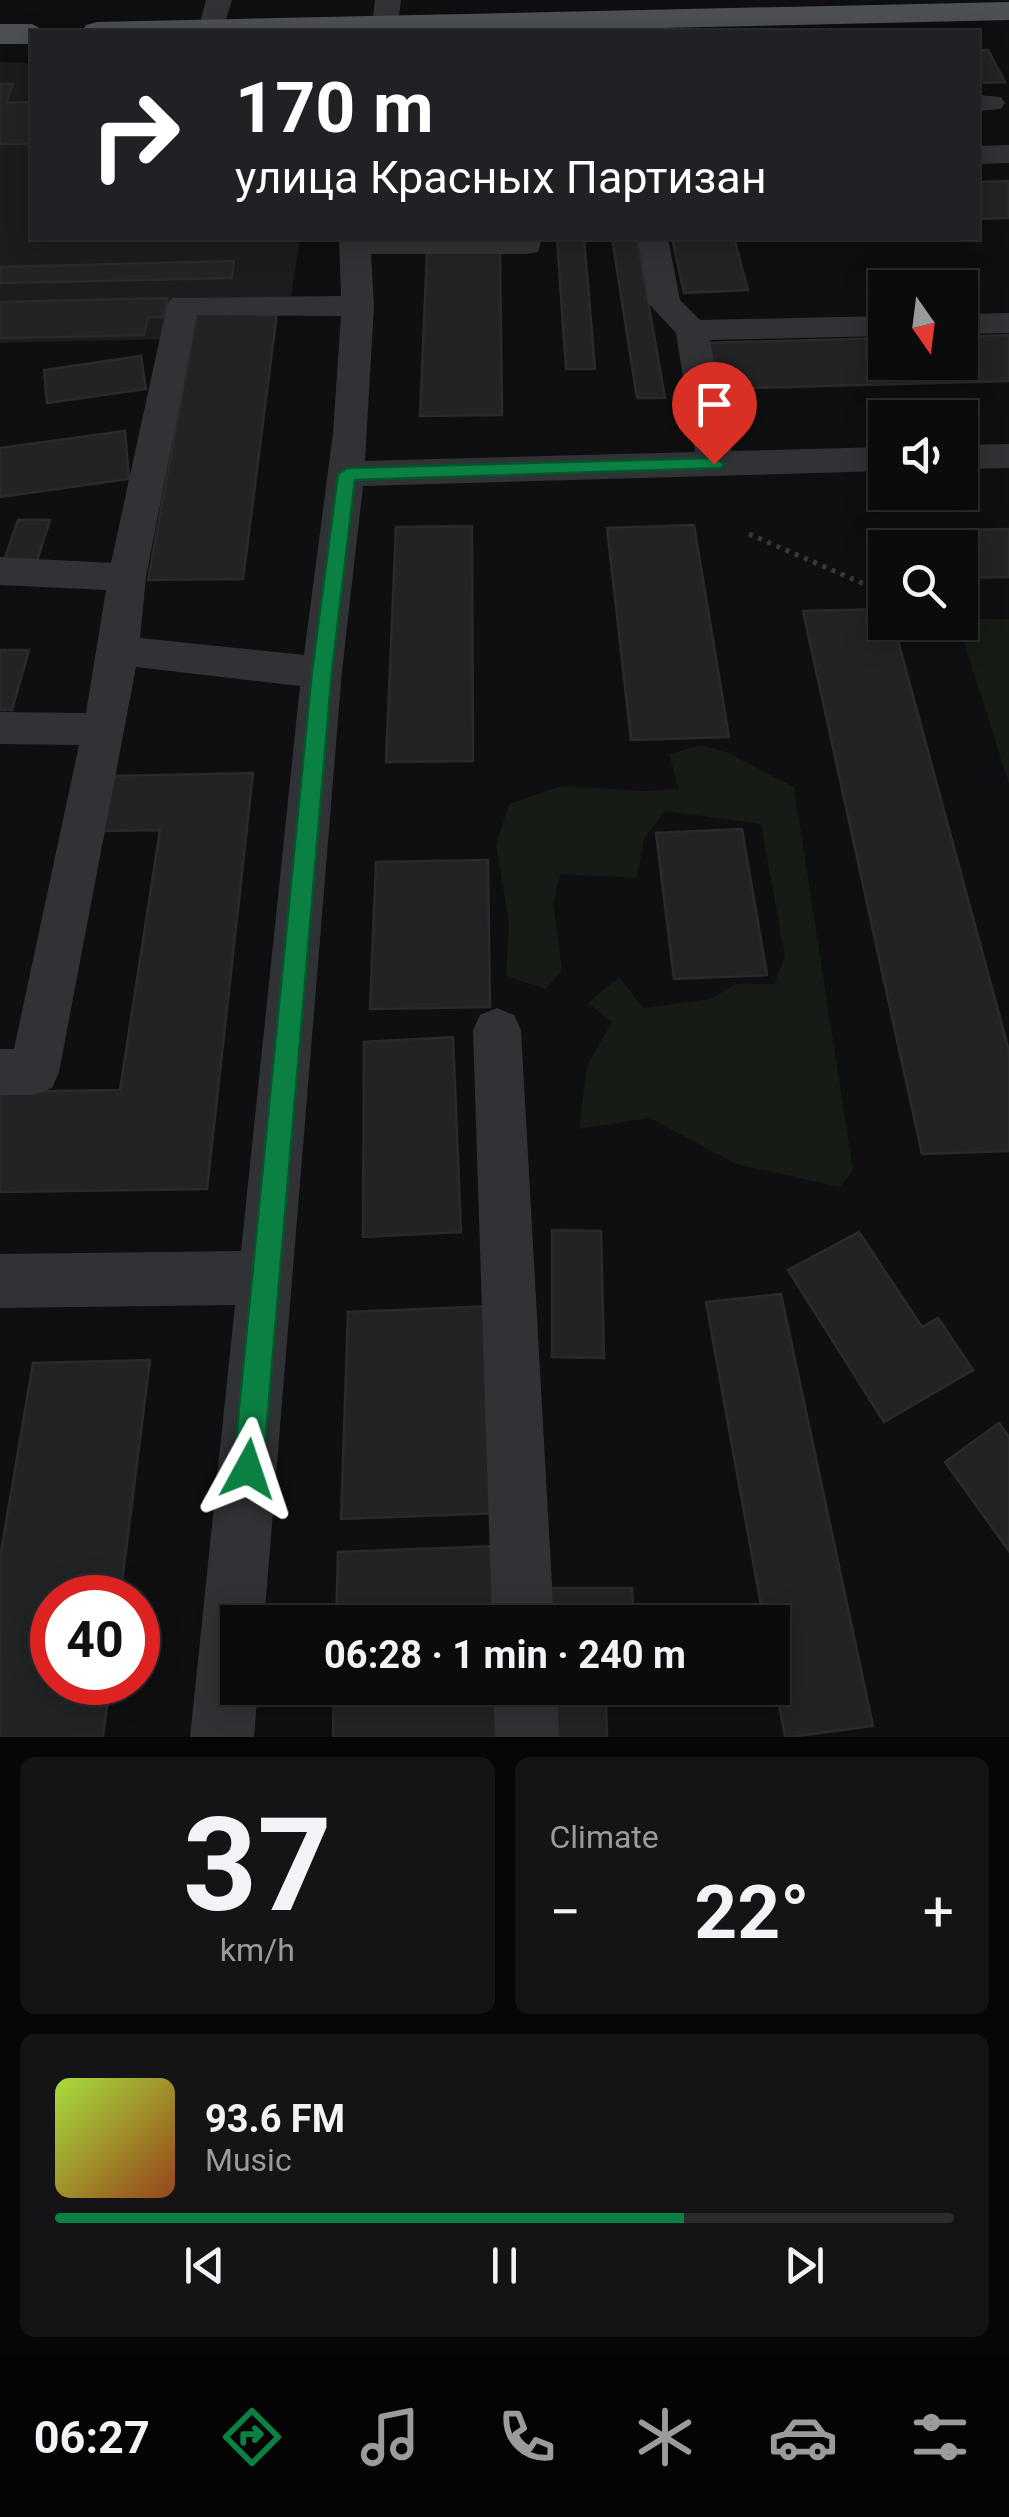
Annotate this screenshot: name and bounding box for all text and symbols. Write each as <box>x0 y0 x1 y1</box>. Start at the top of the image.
text: 170 m <box>235 67 434 149</box>
icon: right <box>70 70 200 200</box>
text: улица Красных Партизан <box>235 151 767 204</box>
north arrow <box>868 270 978 380</box>
map controls <box>868 270 978 640</box>
pin <box>672 362 757 465</box>
icon: arrive <box>687 377 742 432</box>
button: sound <box>868 400 978 510</box>
button: search <box>868 530 978 640</box>
position arrow <box>196 1417 300 1521</box>
speed limit sign: 40 <box>30 1575 160 1705</box>
text: 06:28 · 1 min · 240 m <box>324 1633 686 1677</box>
text: 37 <box>183 1789 332 1942</box>
text: Climate <box>550 1818 659 1856</box>
text: 22° <box>694 1868 810 1956</box>
text: − <box>550 1880 581 1944</box>
text: + <box>923 1880 954 1944</box>
text: km/h <box>220 1931 295 1969</box>
text: 93.6 FM <box>205 2097 345 2141</box>
text: Music <box>205 2141 292 2179</box>
icon: previous <box>177 2238 232 2293</box>
icon: pause <box>477 2238 532 2293</box>
icon: next <box>777 2238 832 2293</box>
icon: directions <box>217 2402 287 2472</box>
icon: music <box>355 2402 425 2472</box>
icon: phone <box>492 2402 562 2472</box>
icon: climate <box>630 2402 700 2472</box>
icon: car <box>768 2402 838 2472</box>
icon: filters <box>905 2402 975 2472</box>
text: 06:27 <box>34 2411 150 2464</box>

